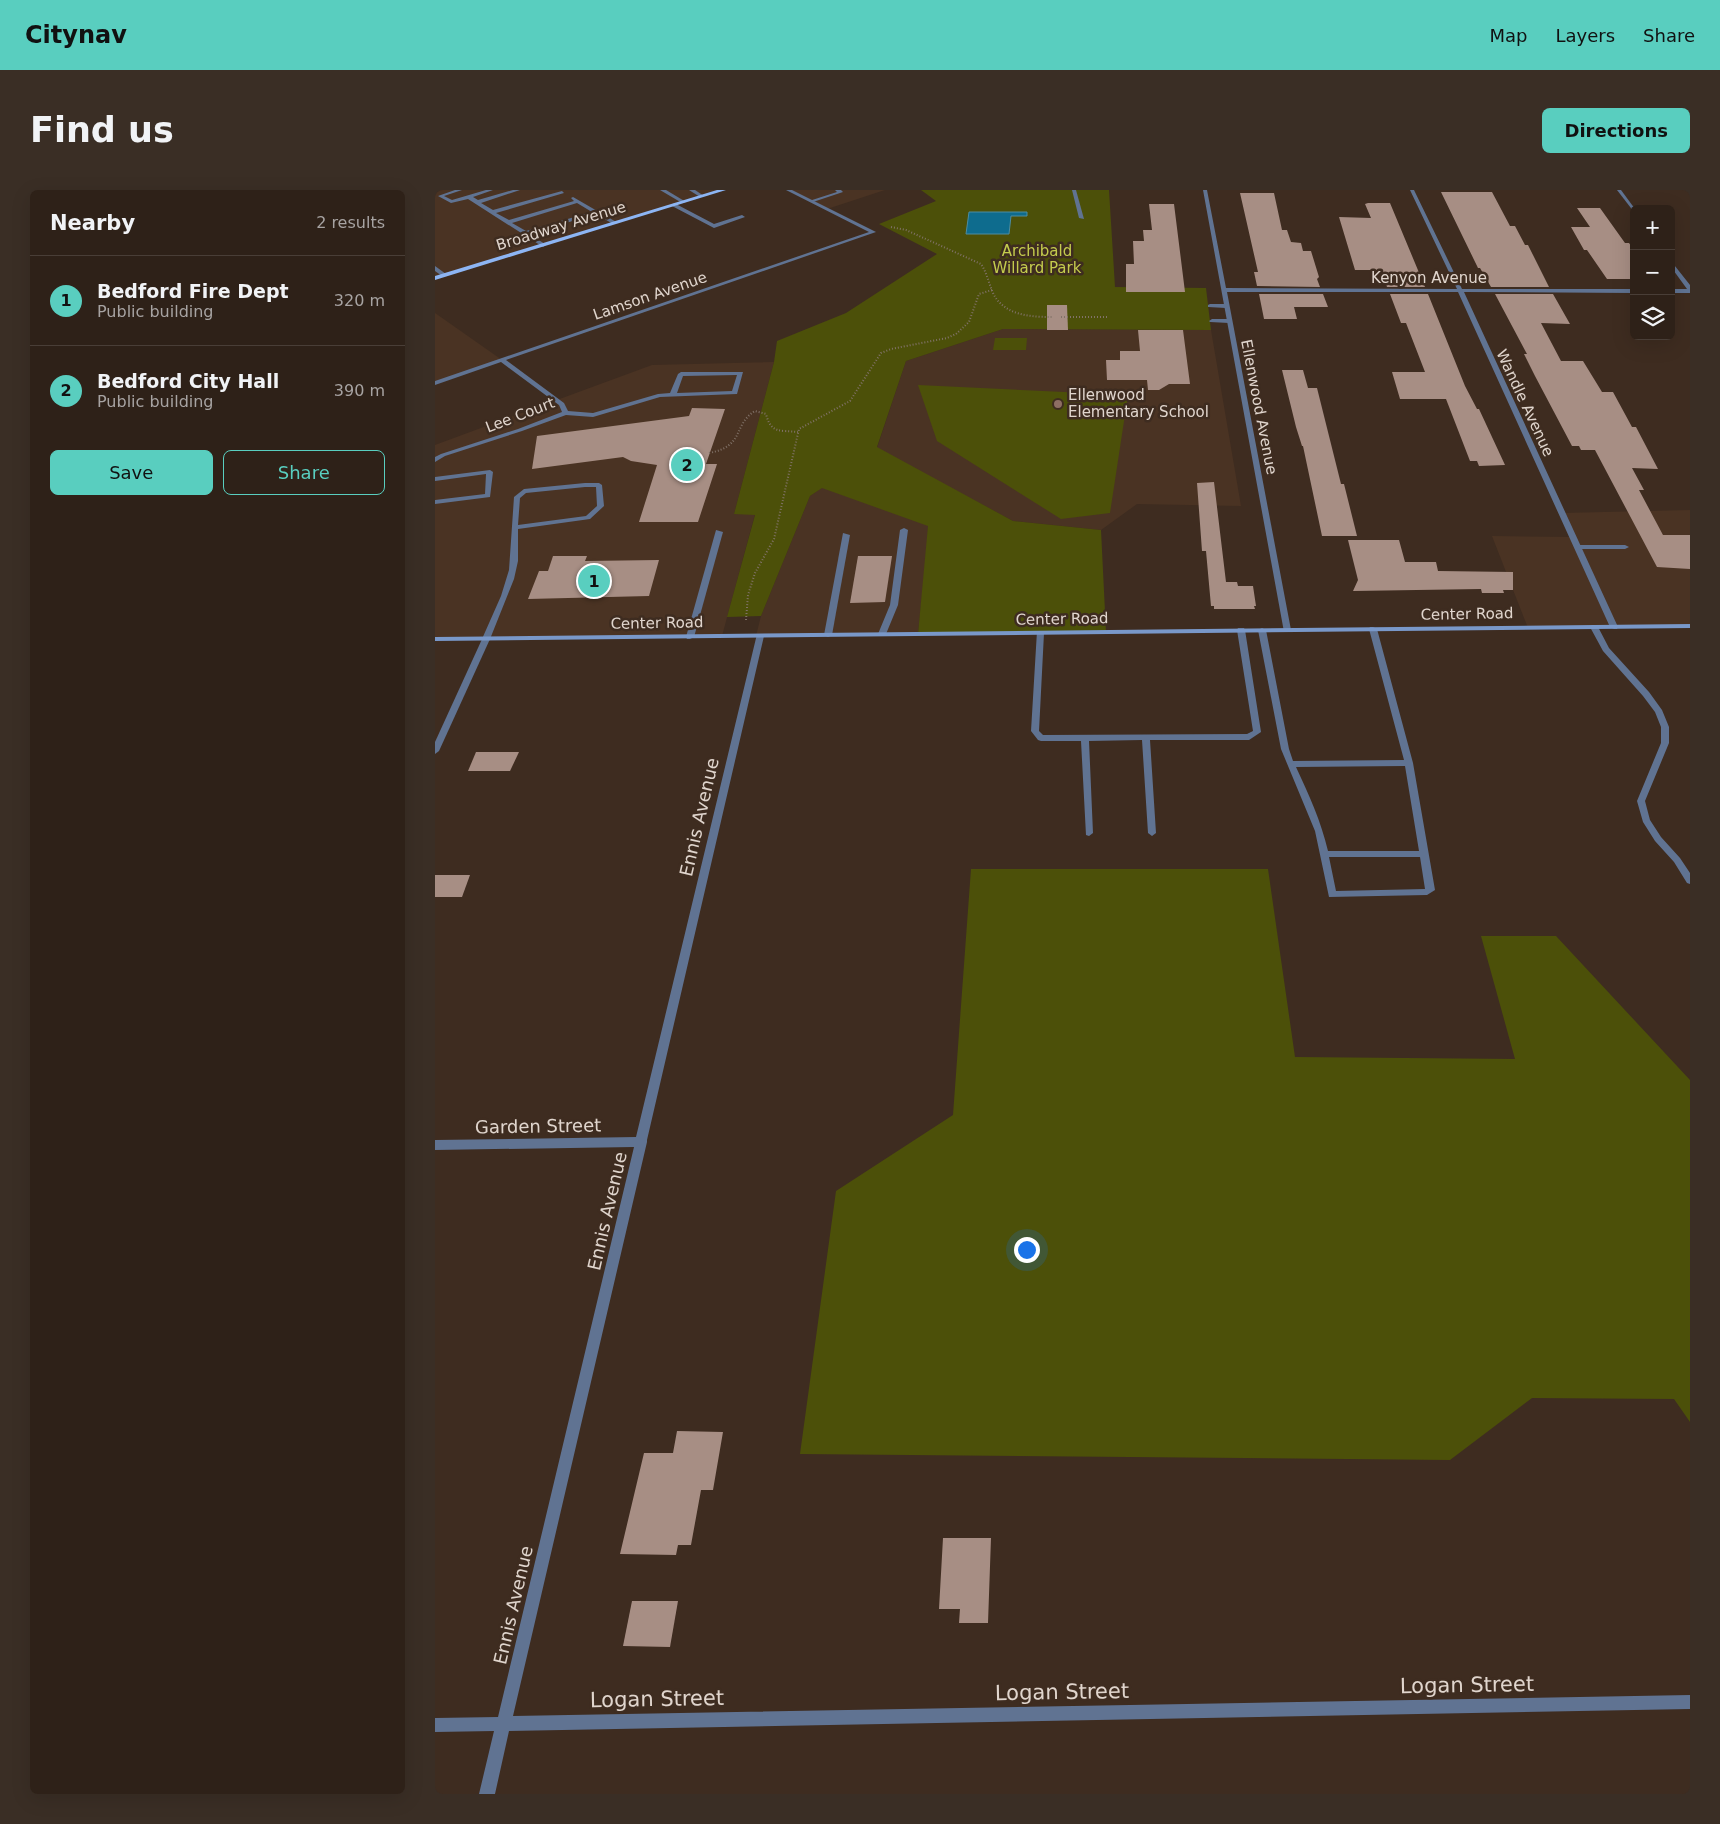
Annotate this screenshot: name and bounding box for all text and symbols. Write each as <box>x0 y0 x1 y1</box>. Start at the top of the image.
text: Citynav <box>25 21 127 49</box>
text: Map <box>1489 25 1527 46</box>
text: Layers <box>1555 25 1615 46</box>
text: Share <box>1643 25 1695 46</box>
button: Directions <box>1542 108 1690 153</box>
text: Find us <box>30 110 174 150</box>
street label: Broadway Avenue <box>494 198 628 254</box>
map controls <box>1630 205 1675 340</box>
button: + <box>1630 205 1675 250</box>
text: Nearby <box>50 211 135 235</box>
text: 2 results <box>316 213 385 232</box>
park label: Archibald Willard Park <box>993 242 1082 277</box>
button: − <box>1630 250 1675 295</box>
street label: Lamson Avenue <box>591 268 709 324</box>
street label: Kenyon Avenue <box>1371 269 1487 287</box>
text: Bedford Fire Dept <box>97 280 289 302</box>
text: 1 <box>60 291 72 310</box>
text: 320 m <box>334 291 385 310</box>
button: layers <box>1630 295 1675 340</box>
text: Public building <box>97 302 214 321</box>
street label: Ellenwood Avenue <box>1237 338 1281 476</box>
street label: Wandle Avenue <box>1492 347 1558 459</box>
text: Bedford City Hall <box>97 370 279 392</box>
text: 2 <box>60 381 72 400</box>
text: 390 m <box>334 381 385 400</box>
place label: Ellenwood Elementary School <box>1068 386 1209 421</box>
text: Public building <box>97 392 214 411</box>
street label: Lee Court <box>483 394 557 436</box>
marker: Ellenwood Elementary School <box>1052 398 1064 410</box>
pin: 2 <box>671 446 703 484</box>
button: Save <box>50 450 213 495</box>
button: Share <box>223 450 385 495</box>
pin: 1 <box>578 562 610 600</box>
street label: Center Road <box>1420 604 1514 624</box>
street label: Center Road <box>1015 609 1109 629</box>
street label: Center Road <box>610 613 704 633</box>
street label: Ennis Avenue <box>675 756 723 878</box>
street label: Garden Street <box>475 1114 601 1138</box>
street label: Ennis Avenue <box>583 1150 631 1272</box>
your location <box>1014 1237 1040 1263</box>
street label: Ennis Avenue <box>489 1544 537 1666</box>
street label: Logan Street <box>1400 1672 1534 1698</box>
street label: Logan Street <box>995 1679 1129 1705</box>
street label: Logan Street <box>590 1686 724 1712</box>

